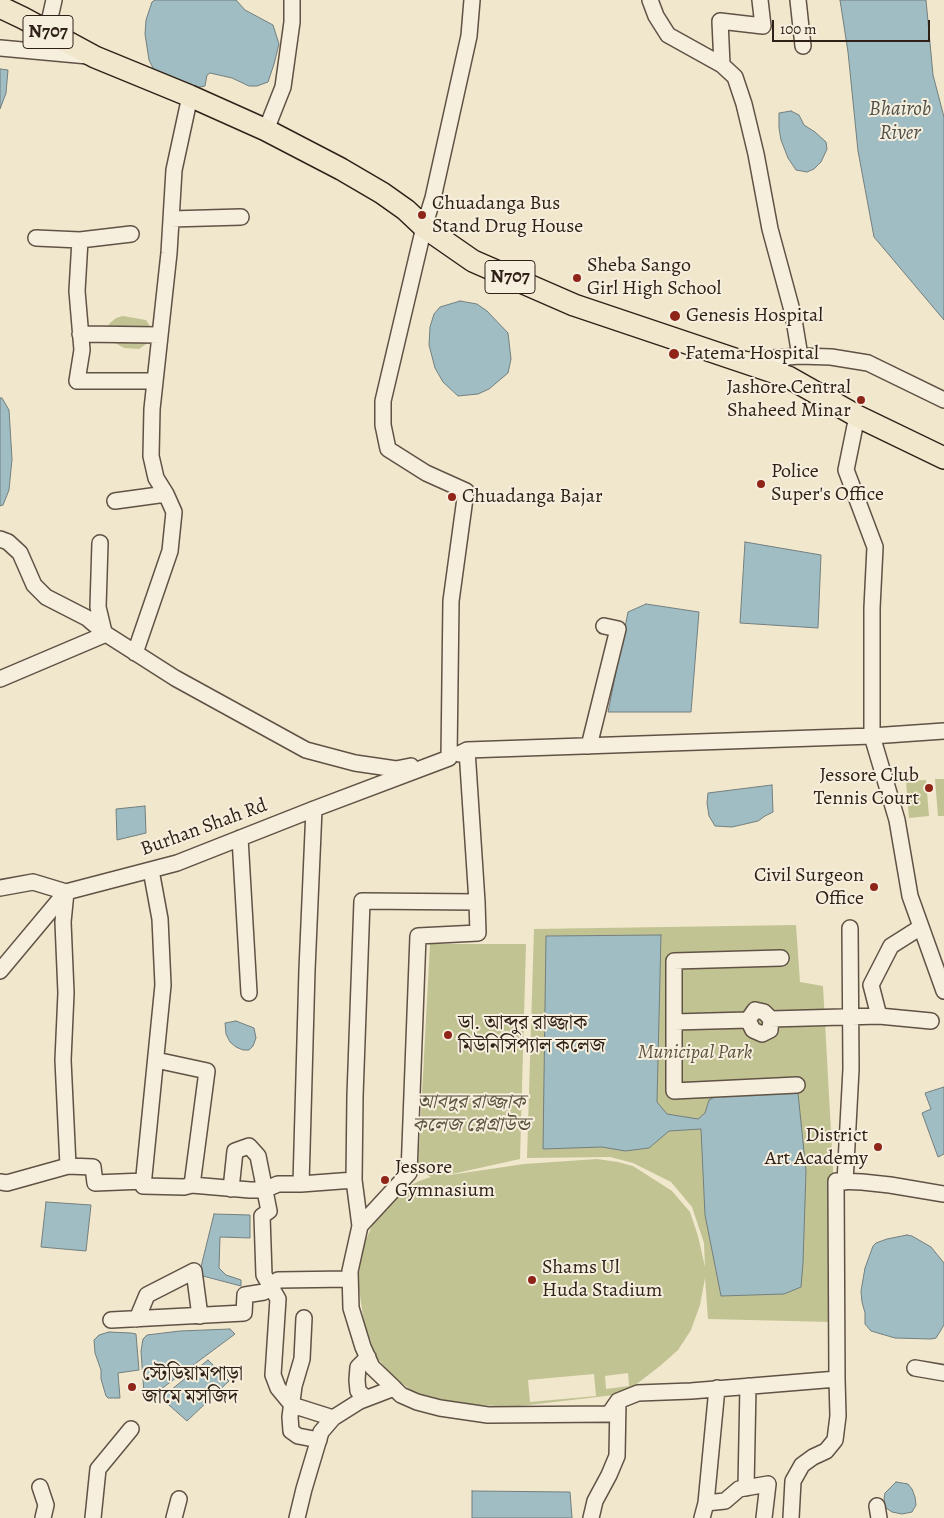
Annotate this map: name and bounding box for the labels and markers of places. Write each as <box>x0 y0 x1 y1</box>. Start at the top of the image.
place label: Chuadanga Bus Stand Drug House <box>432 192 583 239</box>
marker: Chuadanga Bus Stand Drug House <box>416 209 428 221</box>
place label: Sheba Sango Girl High School <box>587 254 721 301</box>
marker: Sheba Sango Girl High School <box>571 272 583 284</box>
place label: Genesis Hospital <box>686 304 823 328</box>
marker: Genesis Hospital <box>668 309 682 323</box>
place label: Fatema Hospital <box>685 342 819 366</box>
marker: Fatema Hospital <box>667 347 681 361</box>
place label: Jashore Central Shaheed Minar <box>726 376 851 423</box>
marker: Jashore Central Shaheed Minar <box>855 394 867 406</box>
place label: Police Super's Office <box>771 460 884 507</box>
marker: Police Super's Office <box>755 478 767 490</box>
place label: Chuadanga Bajar <box>462 485 603 509</box>
marker: Chuadanga Bajar <box>446 491 458 503</box>
place label: Jessore Club Tennis Court <box>814 764 919 811</box>
marker: Jessore Club Tennis Court <box>923 782 935 794</box>
place label: Civil Surgeon Office <box>754 864 864 911</box>
marker: Civil Surgeon Office <box>868 881 880 893</box>
place label: ডা. আব্দুর রাজ্জাক মিউনিসিপ্যাল কলেজ <box>458 1012 606 1059</box>
marker: ডা. আব্দুর রাজ্জাক মিউনিসিপ্যাল কলেজ <box>442 1029 454 1041</box>
place label: District Art Academy <box>765 1124 868 1171</box>
marker: District Art Academy <box>872 1141 884 1153</box>
place label: Jessore Gymnasium <box>395 1156 495 1203</box>
marker: Jessore Gymnasium <box>379 1174 391 1186</box>
place label: Shams Ul Huda Stadium <box>542 1256 662 1303</box>
marker: Shams Ul Huda Stadium <box>526 1274 538 1286</box>
place label: স্টেডিয়ামপাড়া জামে মসজিদ <box>142 1363 243 1410</box>
marker: স্টেডিয়ামপাড়া জামে মসজিদ <box>126 1381 138 1393</box>

